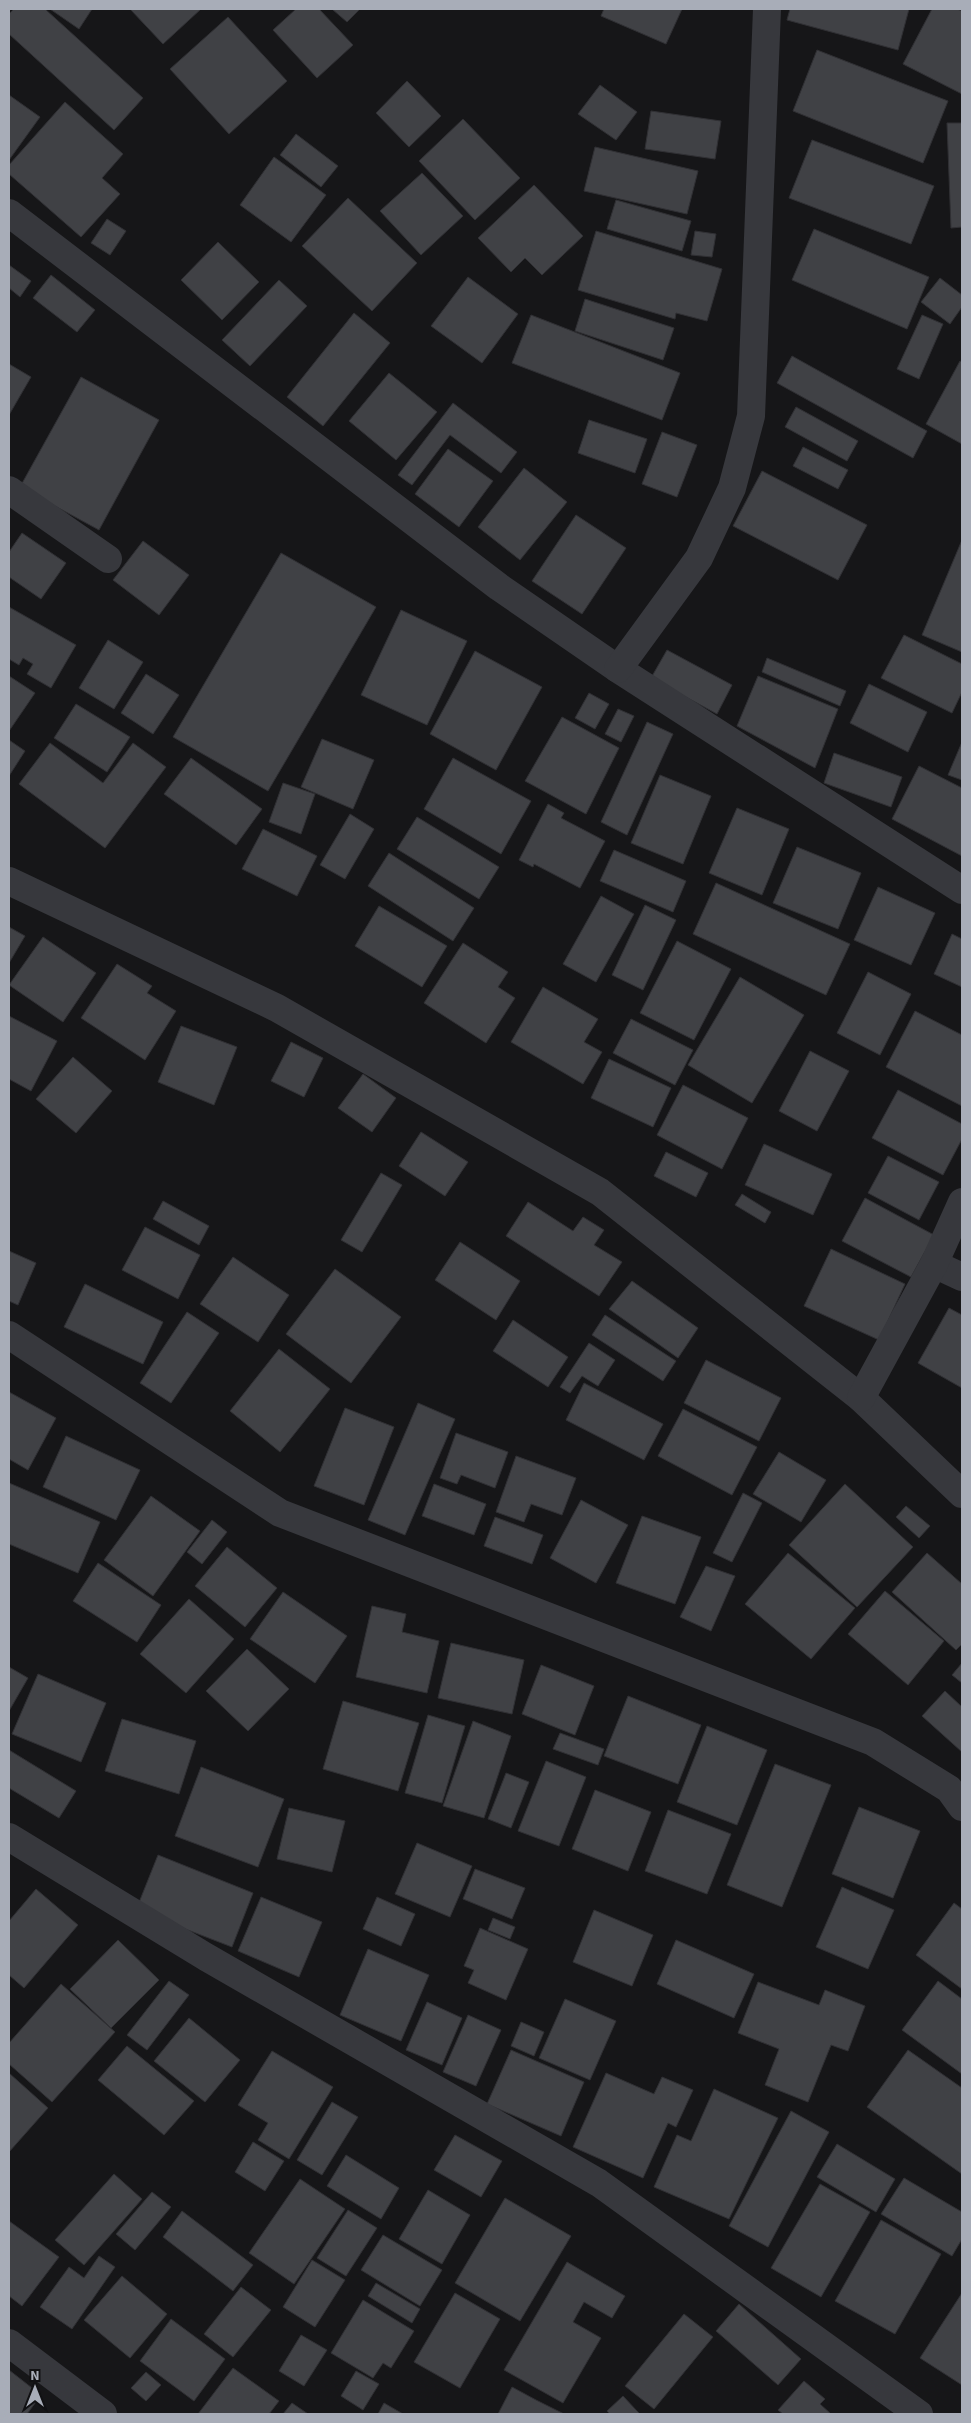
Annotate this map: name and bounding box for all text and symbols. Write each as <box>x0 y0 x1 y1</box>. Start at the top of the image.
north arrow <box>10 2363 60 2413</box>
text: N <box>30 2366 40 2386</box>

